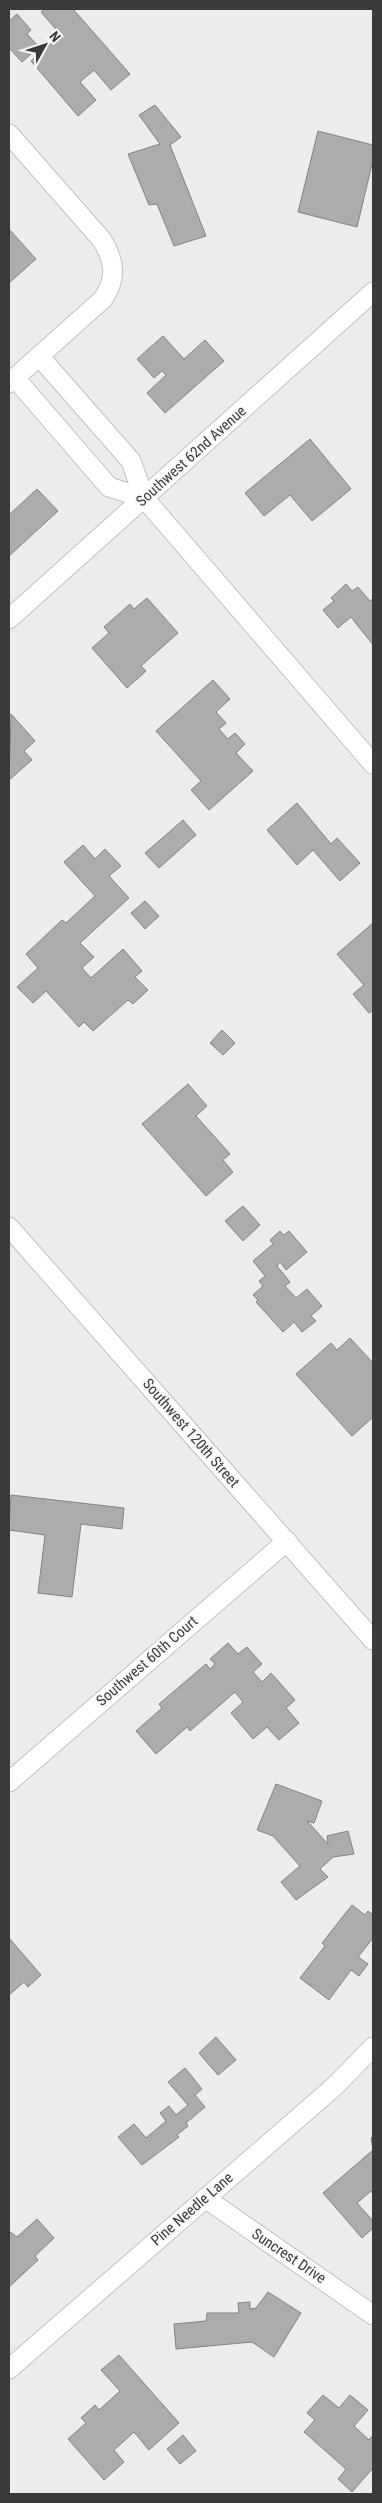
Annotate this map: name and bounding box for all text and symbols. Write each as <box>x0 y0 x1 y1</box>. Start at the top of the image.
north arrow <box>20 20 70 70</box>
text: N <box>46 28 64 45</box>
street label: Southwest 62nd Avenue <box>132 402 250 510</box>
street label: Southwest 120th Street <box>139 1375 243 1491</box>
street label: Southwest 60th Court <box>93 1612 201 1710</box>
street label: Pine Needle Lane <box>147 2168 237 2250</box>
street label: Suncrest Drive <box>249 2225 329 2287</box>

